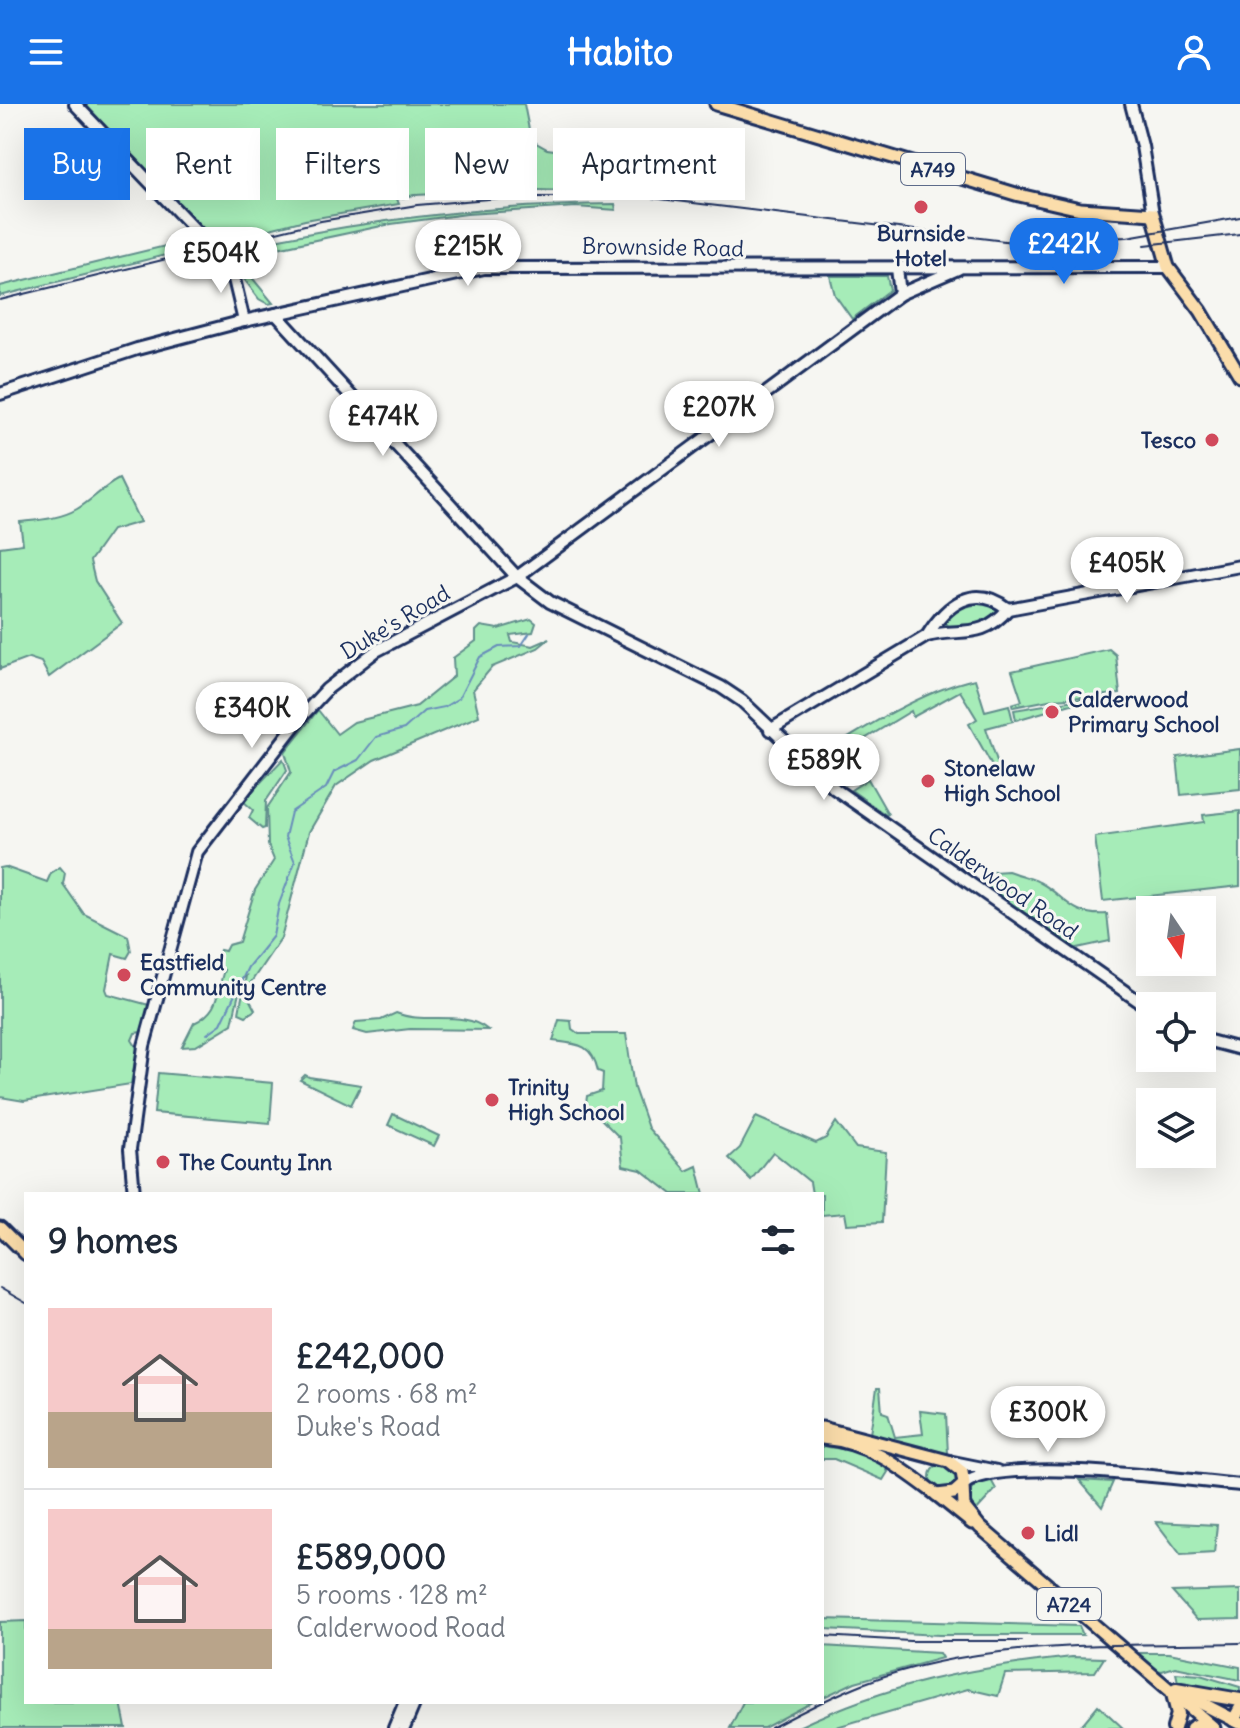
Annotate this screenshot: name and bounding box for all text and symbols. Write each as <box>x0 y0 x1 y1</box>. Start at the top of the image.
icon: menu <box>24 30 68 74</box>
text: Habito <box>567 30 673 75</box>
icon: person <box>1172 30 1216 74</box>
chip: Buy <box>24 128 130 200</box>
chip: Rent <box>146 128 260 200</box>
chip: Filters <box>276 128 409 200</box>
chip: New <box>425 128 537 200</box>
chip: Apartment <box>553 128 745 200</box>
road number: A749 <box>901 153 965 185</box>
marker: Burnside Hotel <box>912 198 930 216</box>
pin: £242K <box>1008 218 1120 286</box>
place label: Burnside Hotel <box>877 219 965 272</box>
pin: £215K <box>412 220 524 288</box>
pin: £504K <box>165 227 277 295</box>
text: £242K <box>1027 227 1101 260</box>
text: £215K <box>433 229 503 262</box>
street label: Brownside Road <box>582 232 744 262</box>
text: £504K <box>182 236 260 269</box>
pin: £207K <box>663 381 775 449</box>
pin: £474K <box>327 390 439 458</box>
text: £207K <box>682 390 756 423</box>
text: £474K <box>347 399 419 432</box>
place label: Tesco <box>1141 426 1196 454</box>
marker: Tesco <box>1203 431 1221 449</box>
pin: £405K <box>1071 537 1183 605</box>
text: £405K <box>1089 546 1165 579</box>
street label: Duke's Road <box>335 578 455 666</box>
pin: £340K <box>196 682 308 750</box>
place label: Calderwood Primary School <box>1068 685 1219 738</box>
text: £340K <box>214 691 290 724</box>
marker: Calderwood Primary School <box>1043 703 1061 721</box>
pin: £589K <box>768 734 880 802</box>
text: £589K <box>787 743 861 776</box>
place label: Stonelaw High School <box>944 754 1061 807</box>
marker: Stonelaw High School <box>919 772 937 790</box>
street label: Calderwood Road <box>922 821 1084 945</box>
north arrow <box>1136 896 1216 976</box>
map controls <box>1136 896 1216 1168</box>
place label: Eastfield Community Centre <box>140 948 327 1001</box>
marker: Eastfield Community Centre <box>115 966 133 984</box>
button: locate <box>1136 992 1216 1072</box>
place label: Trinity High School <box>508 1073 625 1126</box>
button: layers <box>1136 1088 1216 1168</box>
marker: Trinity High School <box>483 1091 501 1109</box>
place label: The County Inn <box>179 1148 333 1176</box>
marker: The County Inn <box>154 1153 172 1171</box>
icon: filters <box>756 1218 800 1262</box>
text: 9 homes <box>48 1219 178 1262</box>
text: £242,000 <box>296 1334 445 1377</box>
icon: home <box>112 1340 208 1436</box>
text: 2 rooms · 68 m² <box>296 1377 478 1410</box>
pin: £300K <box>992 1386 1104 1454</box>
text: £300K <box>1009 1395 1088 1428</box>
text: Duke's Road <box>296 1410 441 1443</box>
place label: Lidl <box>1044 1519 1079 1547</box>
marker: Lidl <box>1019 1524 1037 1542</box>
text: £589,000 <box>296 1535 446 1578</box>
icon: home <box>112 1541 208 1637</box>
text: 5 rooms · 128 m² <box>296 1578 488 1611</box>
road number: A724 <box>1037 1588 1101 1620</box>
text: Calderwood Road <box>296 1611 505 1644</box>

